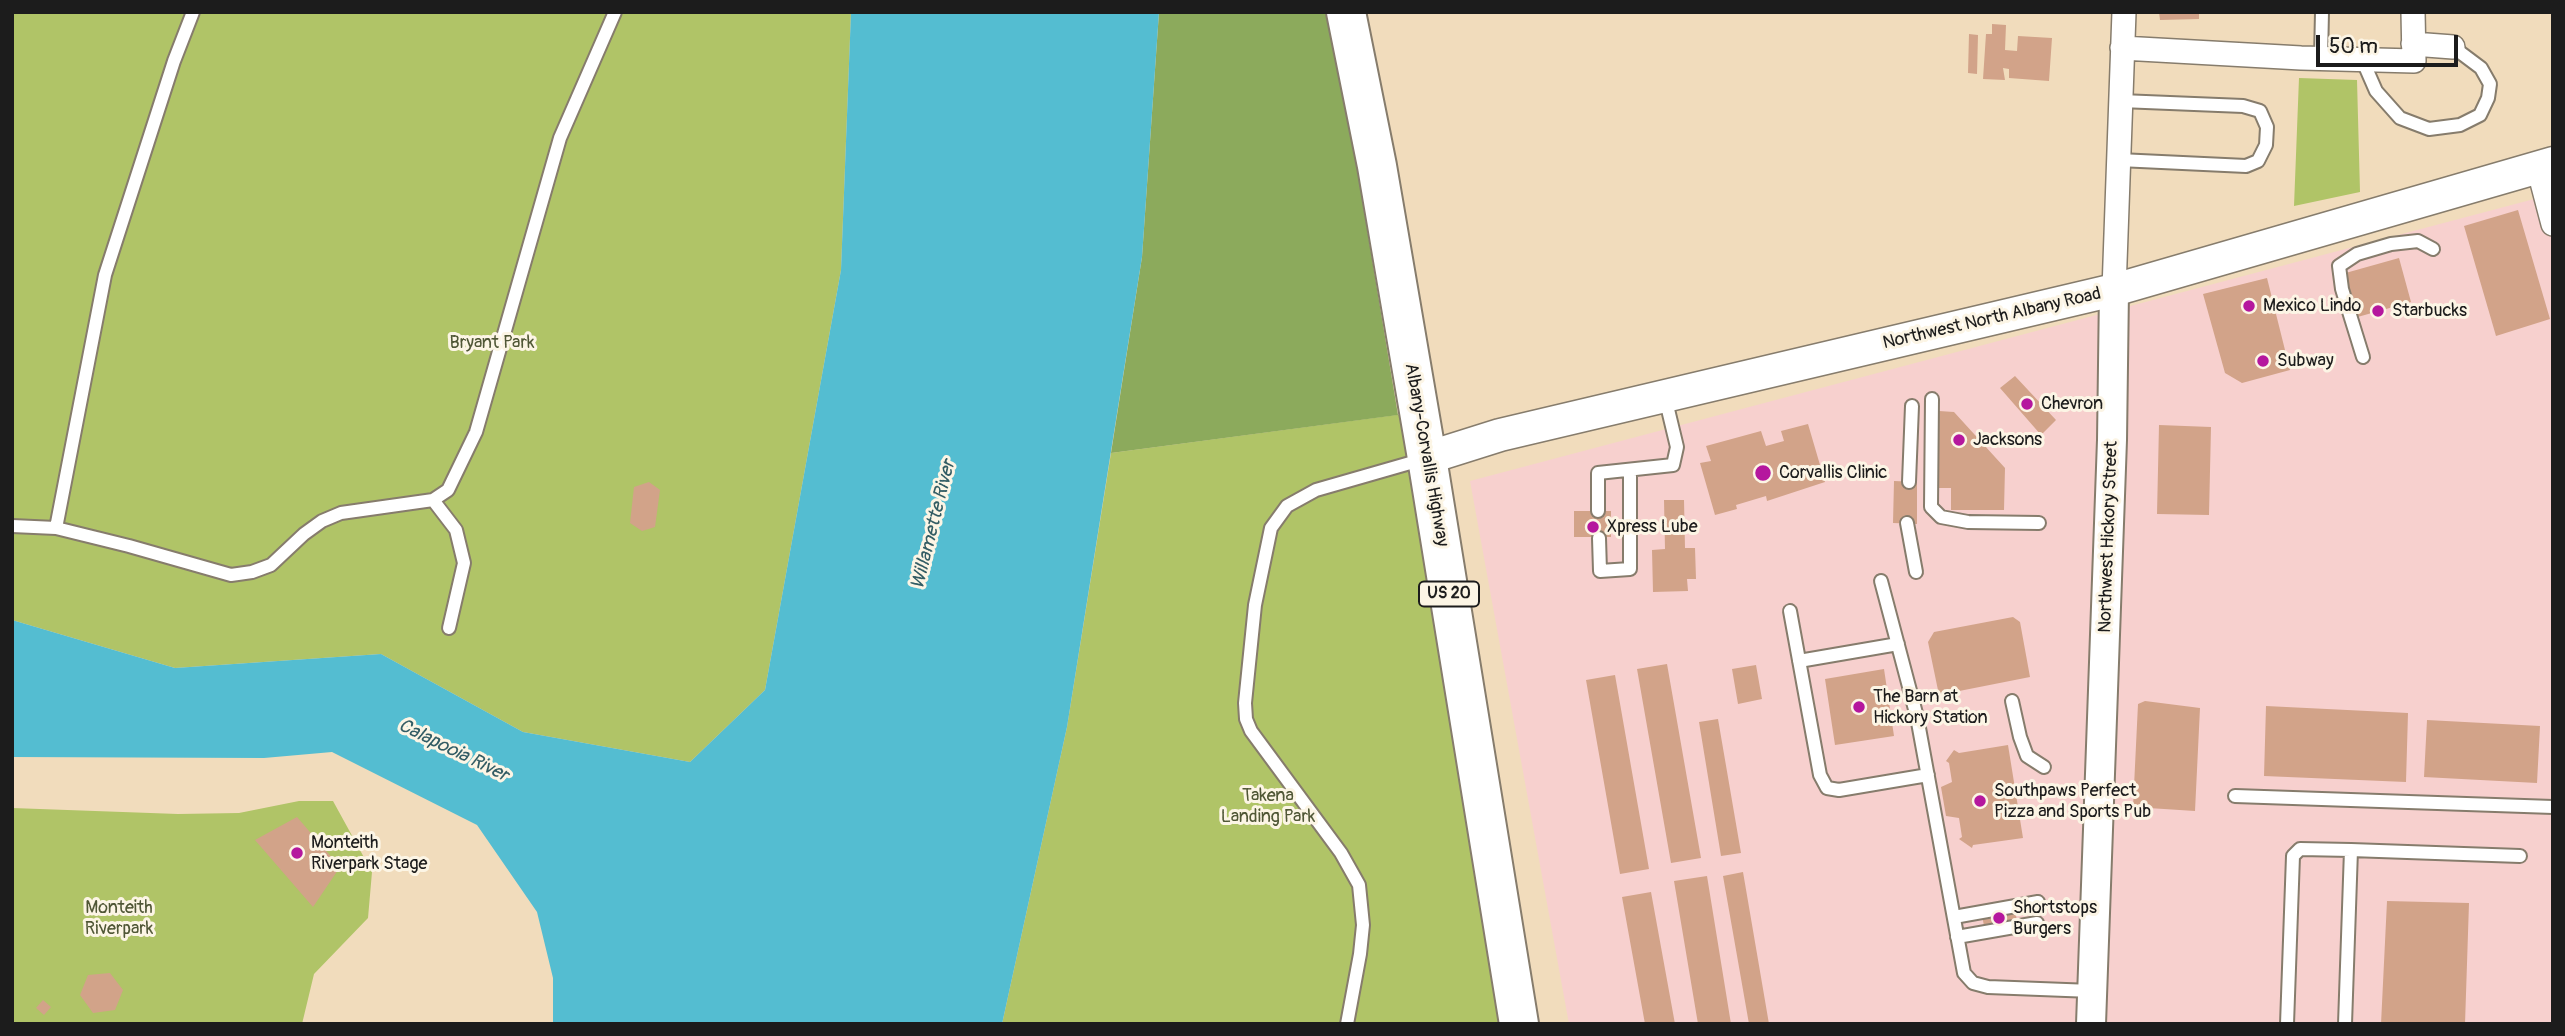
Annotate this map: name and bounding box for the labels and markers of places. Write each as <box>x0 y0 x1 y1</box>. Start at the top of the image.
place label: Mexico Lindo <box>2263 295 2361 317</box>
marker: Mexico Lindo <box>2241 298 2257 314</box>
place label: Starbucks <box>2392 300 2467 322</box>
marker: Starbucks <box>2370 303 2386 319</box>
place label: Subway <box>2277 350 2334 372</box>
marker: Subway <box>2255 353 2271 369</box>
place label: Chevron <box>2041 393 2103 415</box>
marker: Chevron <box>2019 396 2035 412</box>
place label: Jacksons <box>1973 429 2042 451</box>
marker: Jacksons <box>1951 432 1967 448</box>
place label: Corvallis Clinic <box>1779 462 1887 484</box>
marker: Corvallis Clinic <box>1753 463 1773 483</box>
place label: Xpress Lube <box>1607 516 1698 538</box>
marker: Xpress Lube <box>1585 519 1601 535</box>
place label: The Barn at Hickory Station <box>1873 686 1988 728</box>
marker: The Barn at Hickory Station <box>1851 699 1867 715</box>
place label: Southpaws Perfect Pizza and Sports Pub <box>1994 780 2151 822</box>
marker: Southpaws Perfect Pizza and Sports Pub <box>1972 793 1988 809</box>
place label: Monteith Riverpark Stage <box>311 832 427 874</box>
marker: Monteith Riverpark Stage <box>289 845 305 861</box>
place label: Shortstops Burgers <box>2013 897 2097 940</box>
marker: Shortstops Burgers <box>1991 910 2007 926</box>

